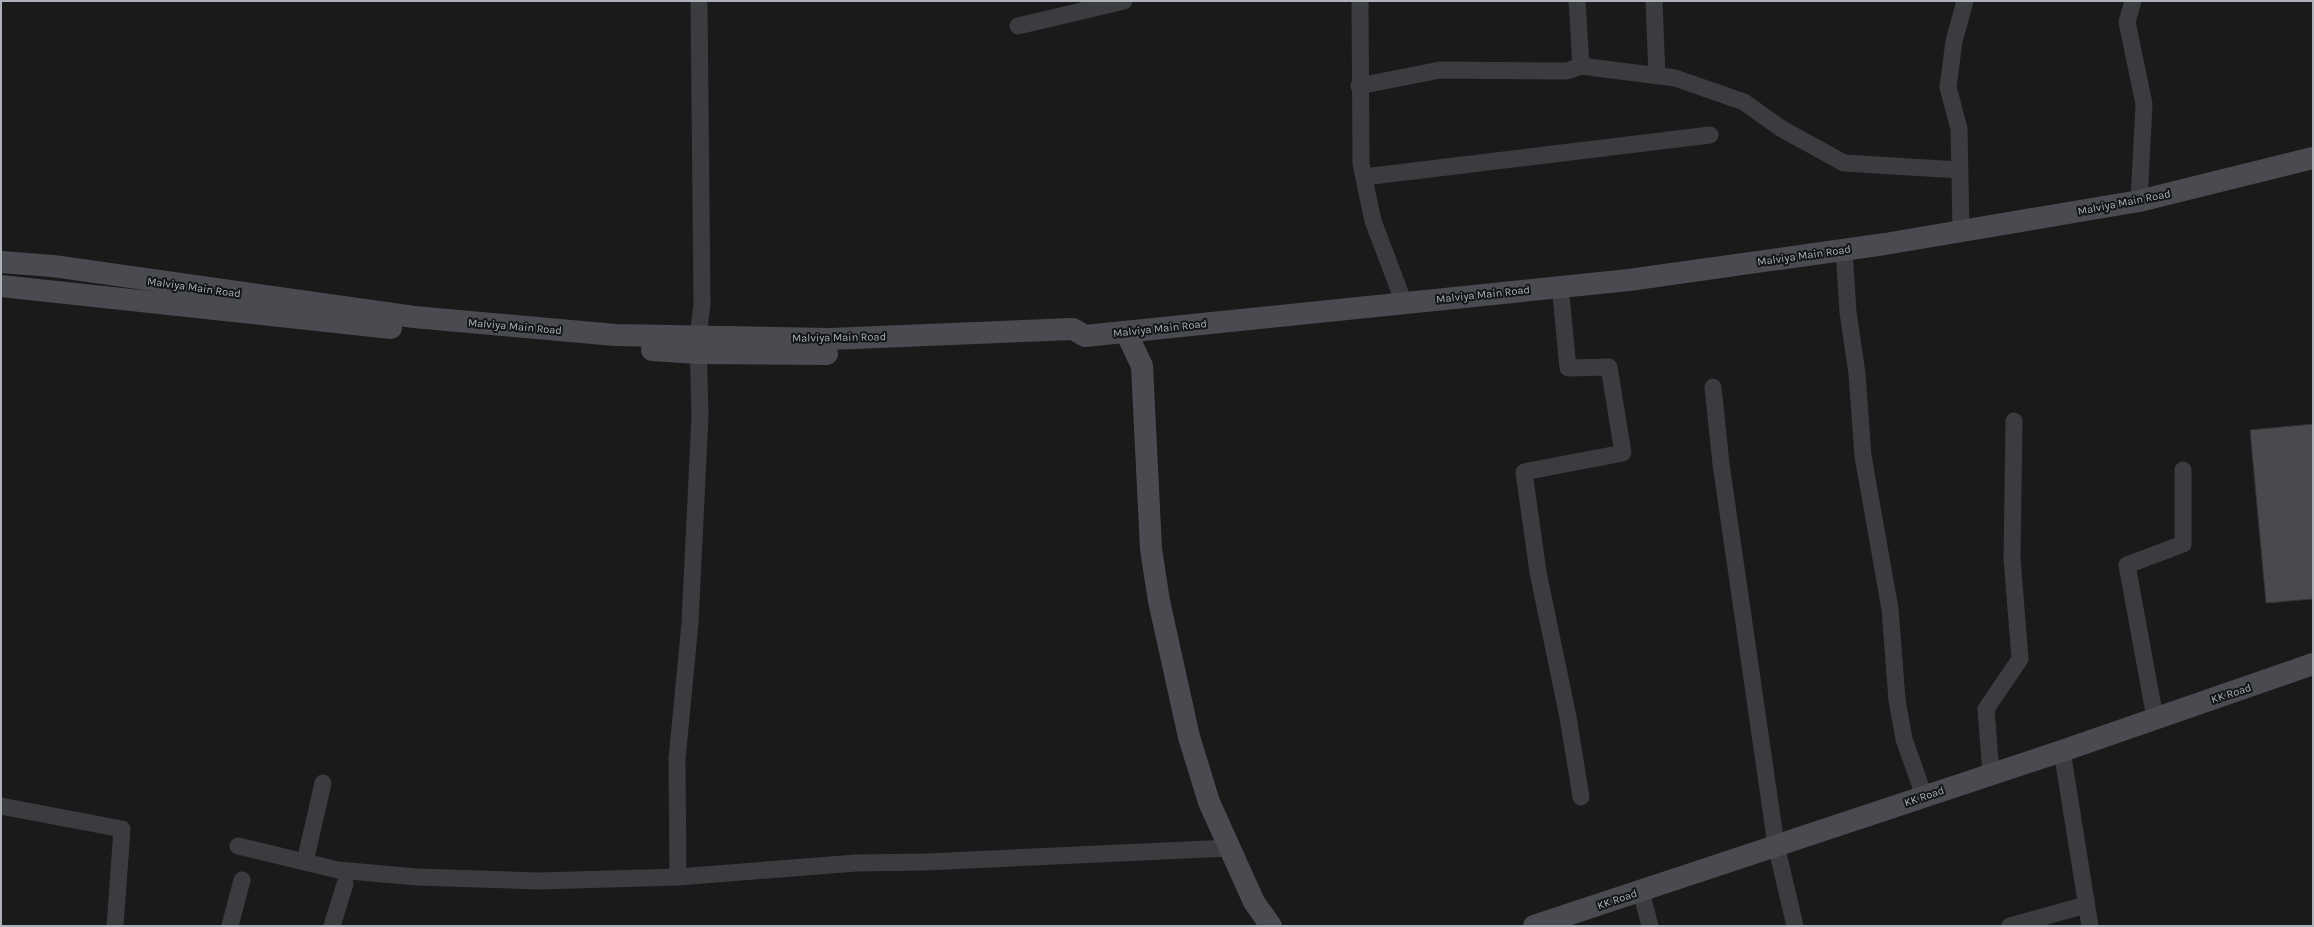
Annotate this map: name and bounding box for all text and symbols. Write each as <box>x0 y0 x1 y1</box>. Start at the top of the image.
street label: Malviya Main Road <box>2077 187 2172 218</box>
street label: Malviya Main Road <box>1756 242 1852 268</box>
street label: Malviya Main Road <box>146 274 242 300</box>
street label: Malviya Main Road <box>1435 283 1531 306</box>
street label: Malviya Main Road <box>467 316 562 337</box>
street label: Malviya Main Road <box>1112 317 1208 340</box>
street label: Malviya Main Road <box>792 330 886 345</box>
street label: KK Road <box>2210 681 2253 706</box>
street label: KK Road <box>1903 784 1946 809</box>
street label: KK Road <box>1596 887 1639 912</box>

